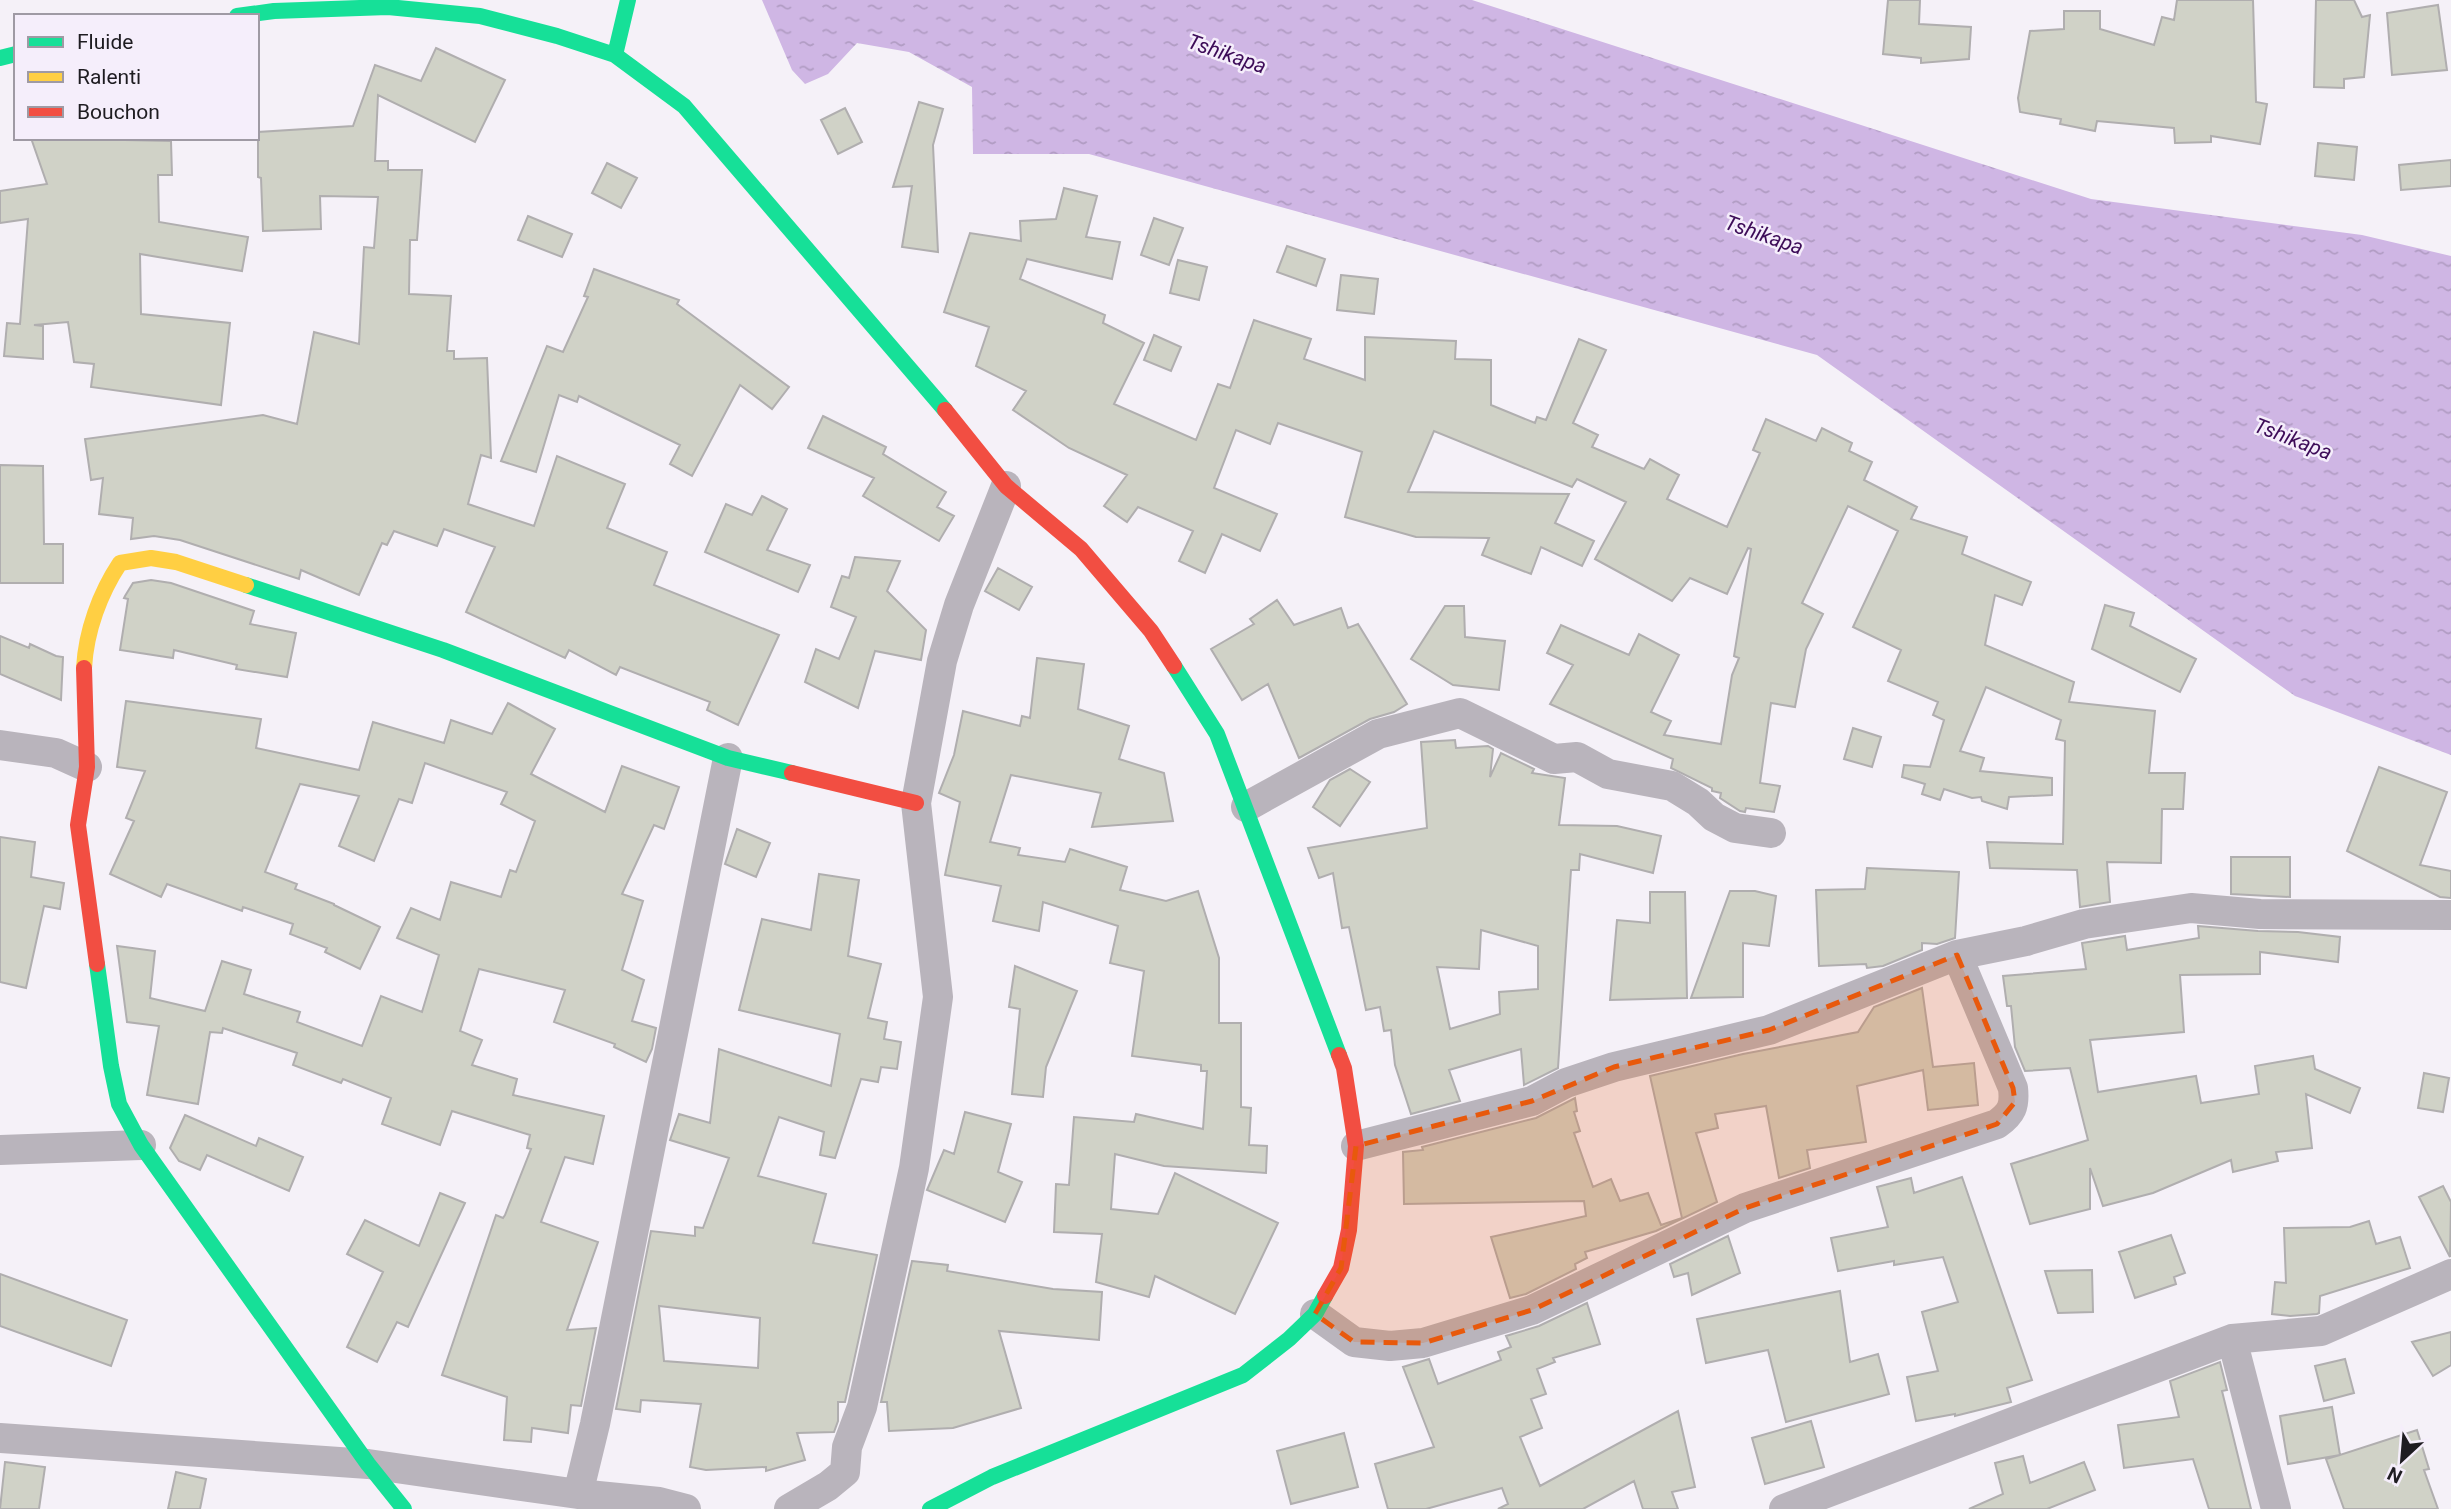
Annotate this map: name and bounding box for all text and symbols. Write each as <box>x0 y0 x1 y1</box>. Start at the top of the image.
legend <box>14 14 259 140</box>
water label: Tshikapa <box>1185 29 1269 79</box>
text: Fluide <box>77 30 133 54</box>
text: Ralenti <box>77 65 141 89</box>
text: Bouchon <box>77 100 160 124</box>
water label: Tshikapa <box>1722 210 1806 260</box>
water label: Tshikapa <box>2251 413 2335 465</box>
north arrow <box>2367 1425 2437 1495</box>
text: N <box>2384 1462 2406 1488</box>

